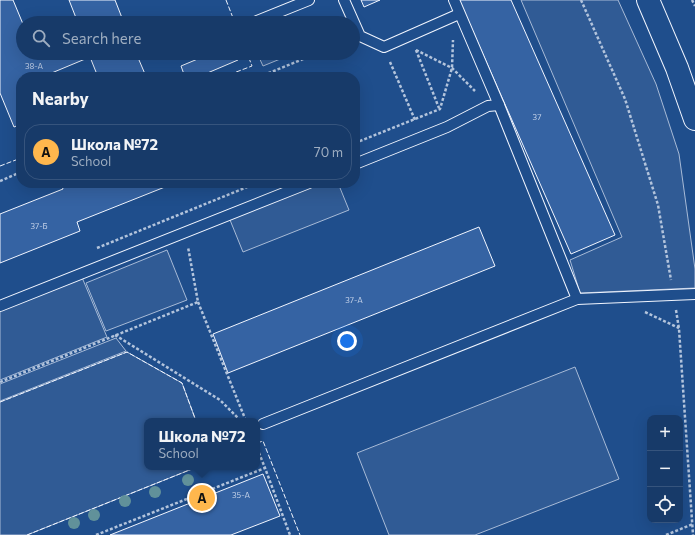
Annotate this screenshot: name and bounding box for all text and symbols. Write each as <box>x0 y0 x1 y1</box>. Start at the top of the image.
search box <box>16 16 360 60</box>
icon: search <box>30 27 52 49</box>
text: Search here <box>62 29 141 47</box>
house number: 38-А <box>25 61 44 71</box>
text: Nearby <box>32 88 89 109</box>
house number: 37 <box>533 112 541 122</box>
text: Школа №72 <box>71 135 158 153</box>
text: A <box>41 144 51 160</box>
text: 70 m <box>314 144 343 160</box>
text: School <box>71 153 111 169</box>
house number: 37-Б <box>30 221 48 231</box>
house number: 37-А <box>345 295 363 305</box>
your location <box>337 331 357 351</box>
map controls <box>647 415 683 523</box>
button: + <box>647 415 683 451</box>
popup <box>144 418 260 470</box>
text: Школа №72 <box>158 427 246 445</box>
text: School <box>158 445 199 461</box>
button: − <box>647 451 683 487</box>
pin: A <box>189 483 215 513</box>
button: locate <box>647 487 683 523</box>
house number: 35-А <box>232 490 250 500</box>

